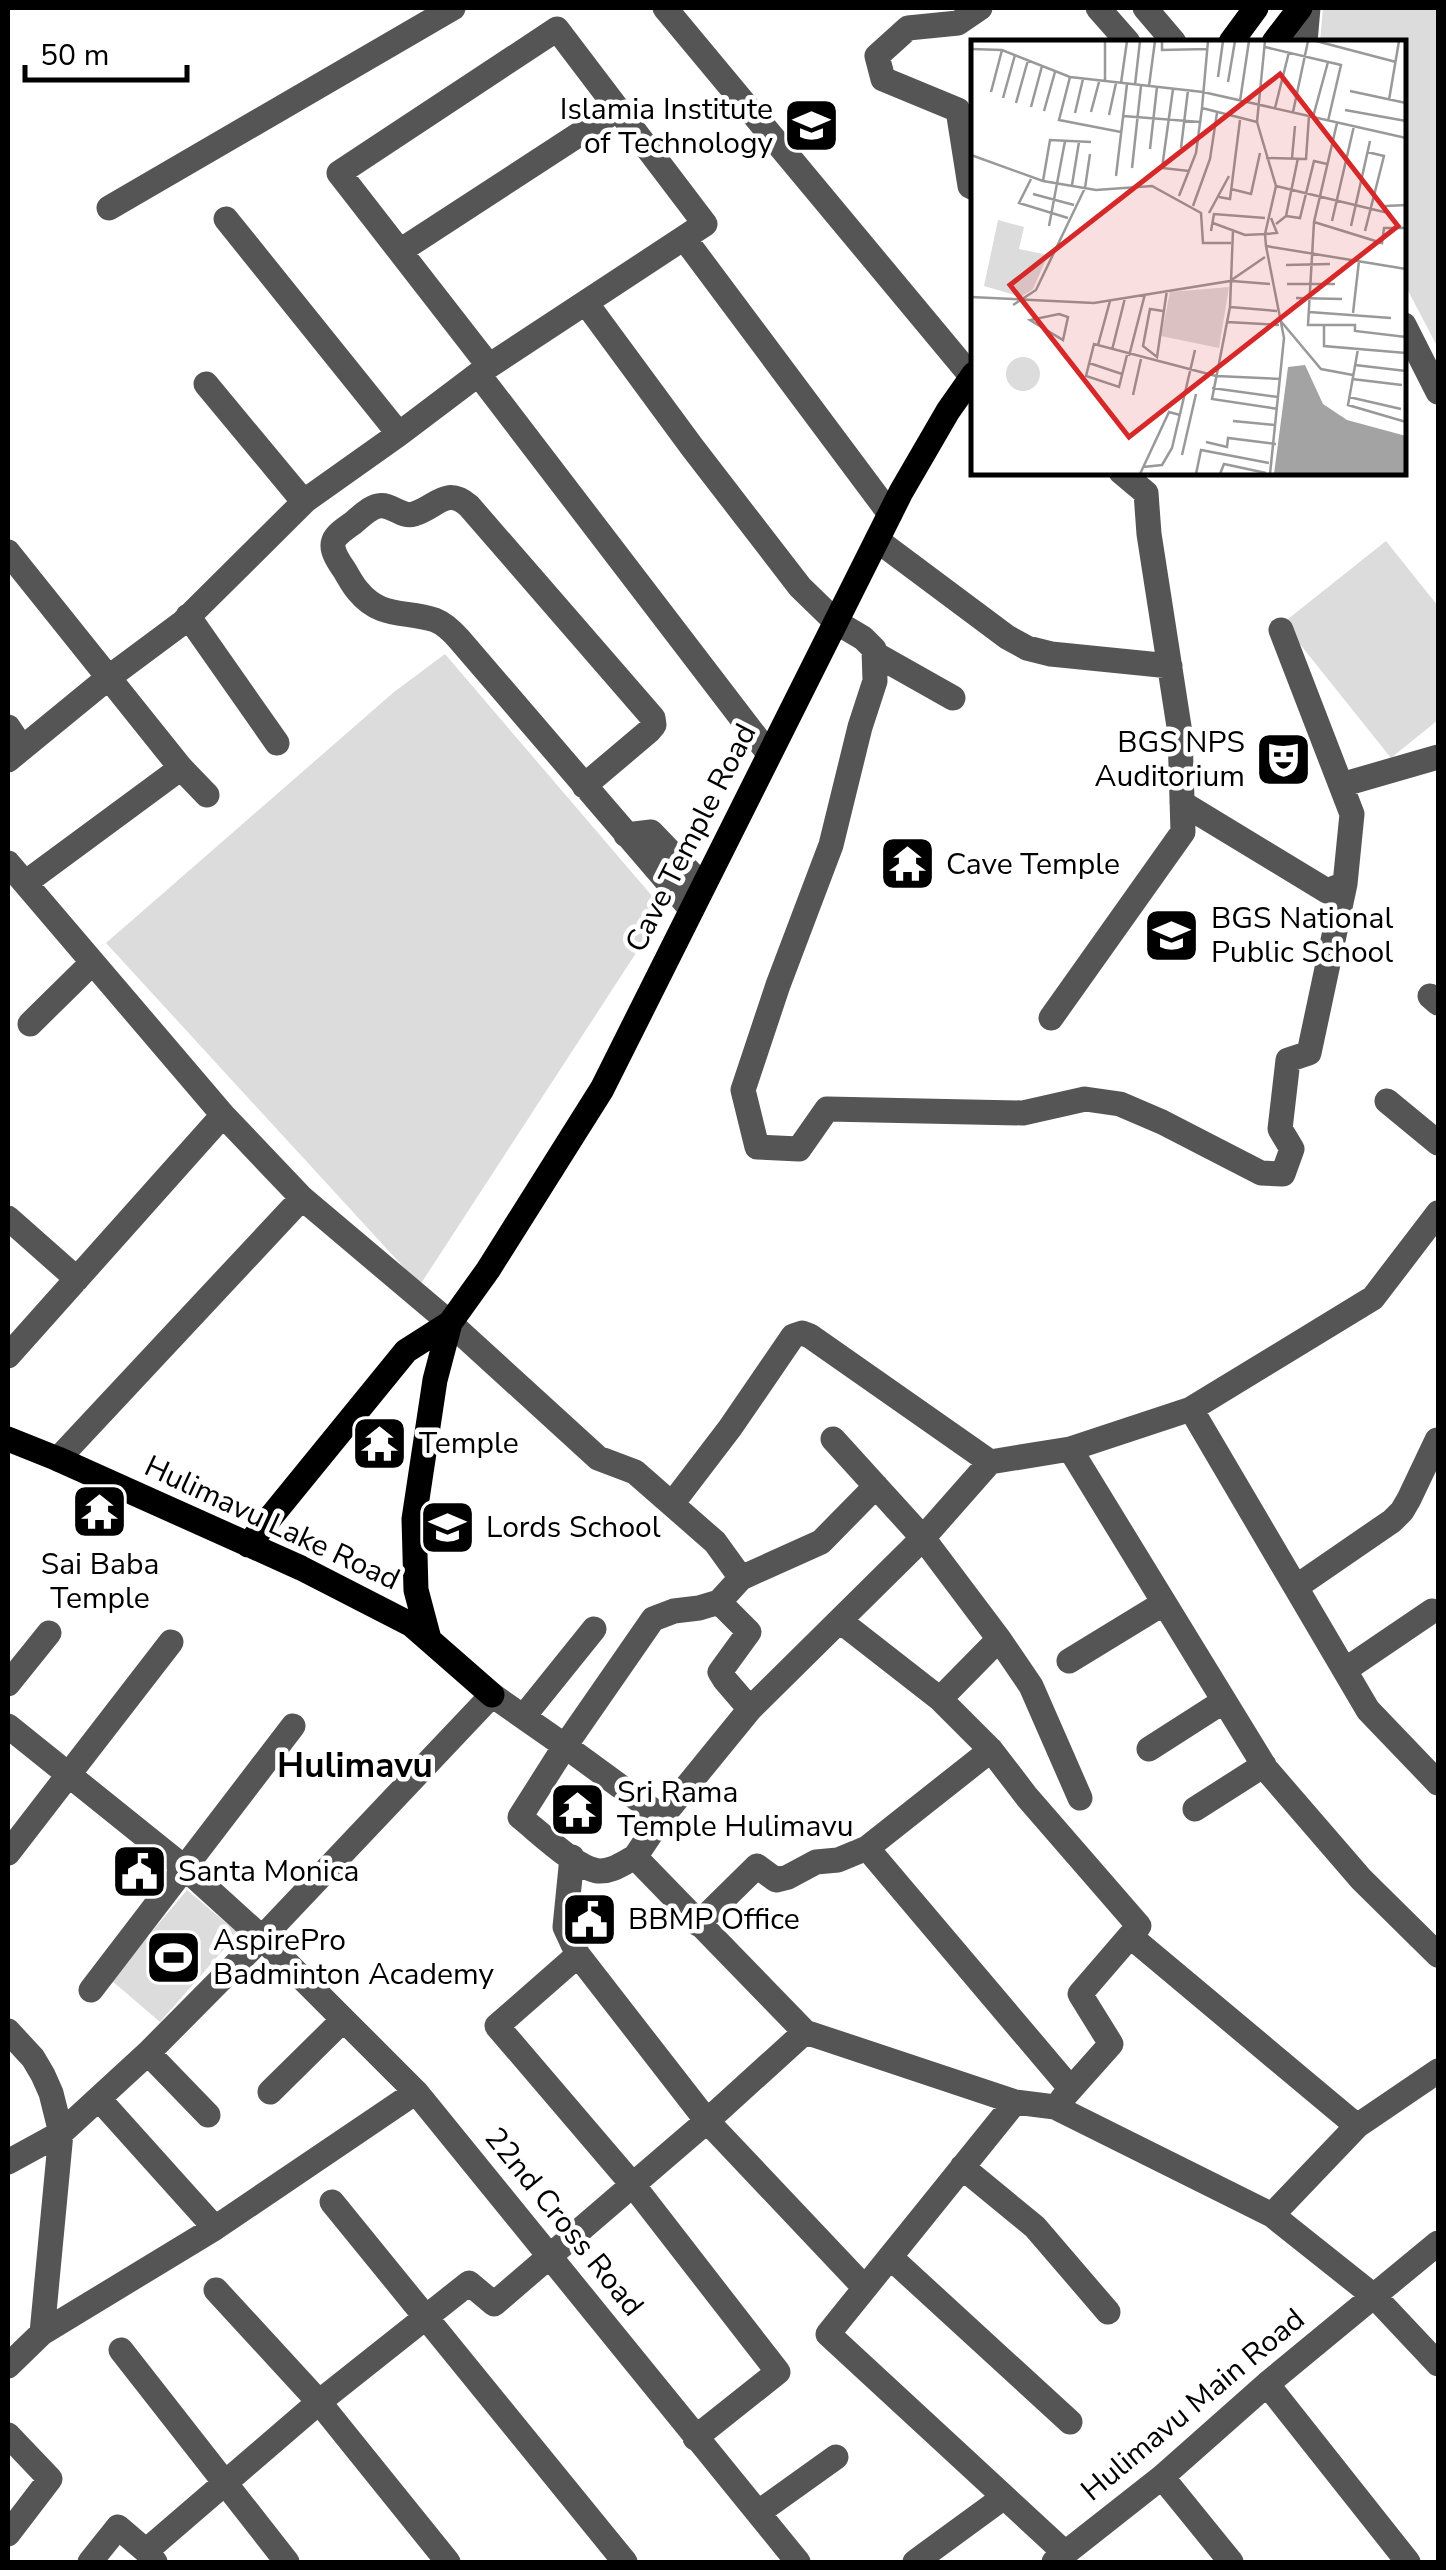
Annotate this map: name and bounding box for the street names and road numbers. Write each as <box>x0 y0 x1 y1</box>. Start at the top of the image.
street label: Cave Temple Road <box>616 717 766 959</box>
street label: Hulimavu Lake Road <box>138 1446 406 1600</box>
street label: 22nd Cross Road <box>475 2119 653 2325</box>
street label: Hulimavu Main Road <box>1073 2299 1313 2511</box>

